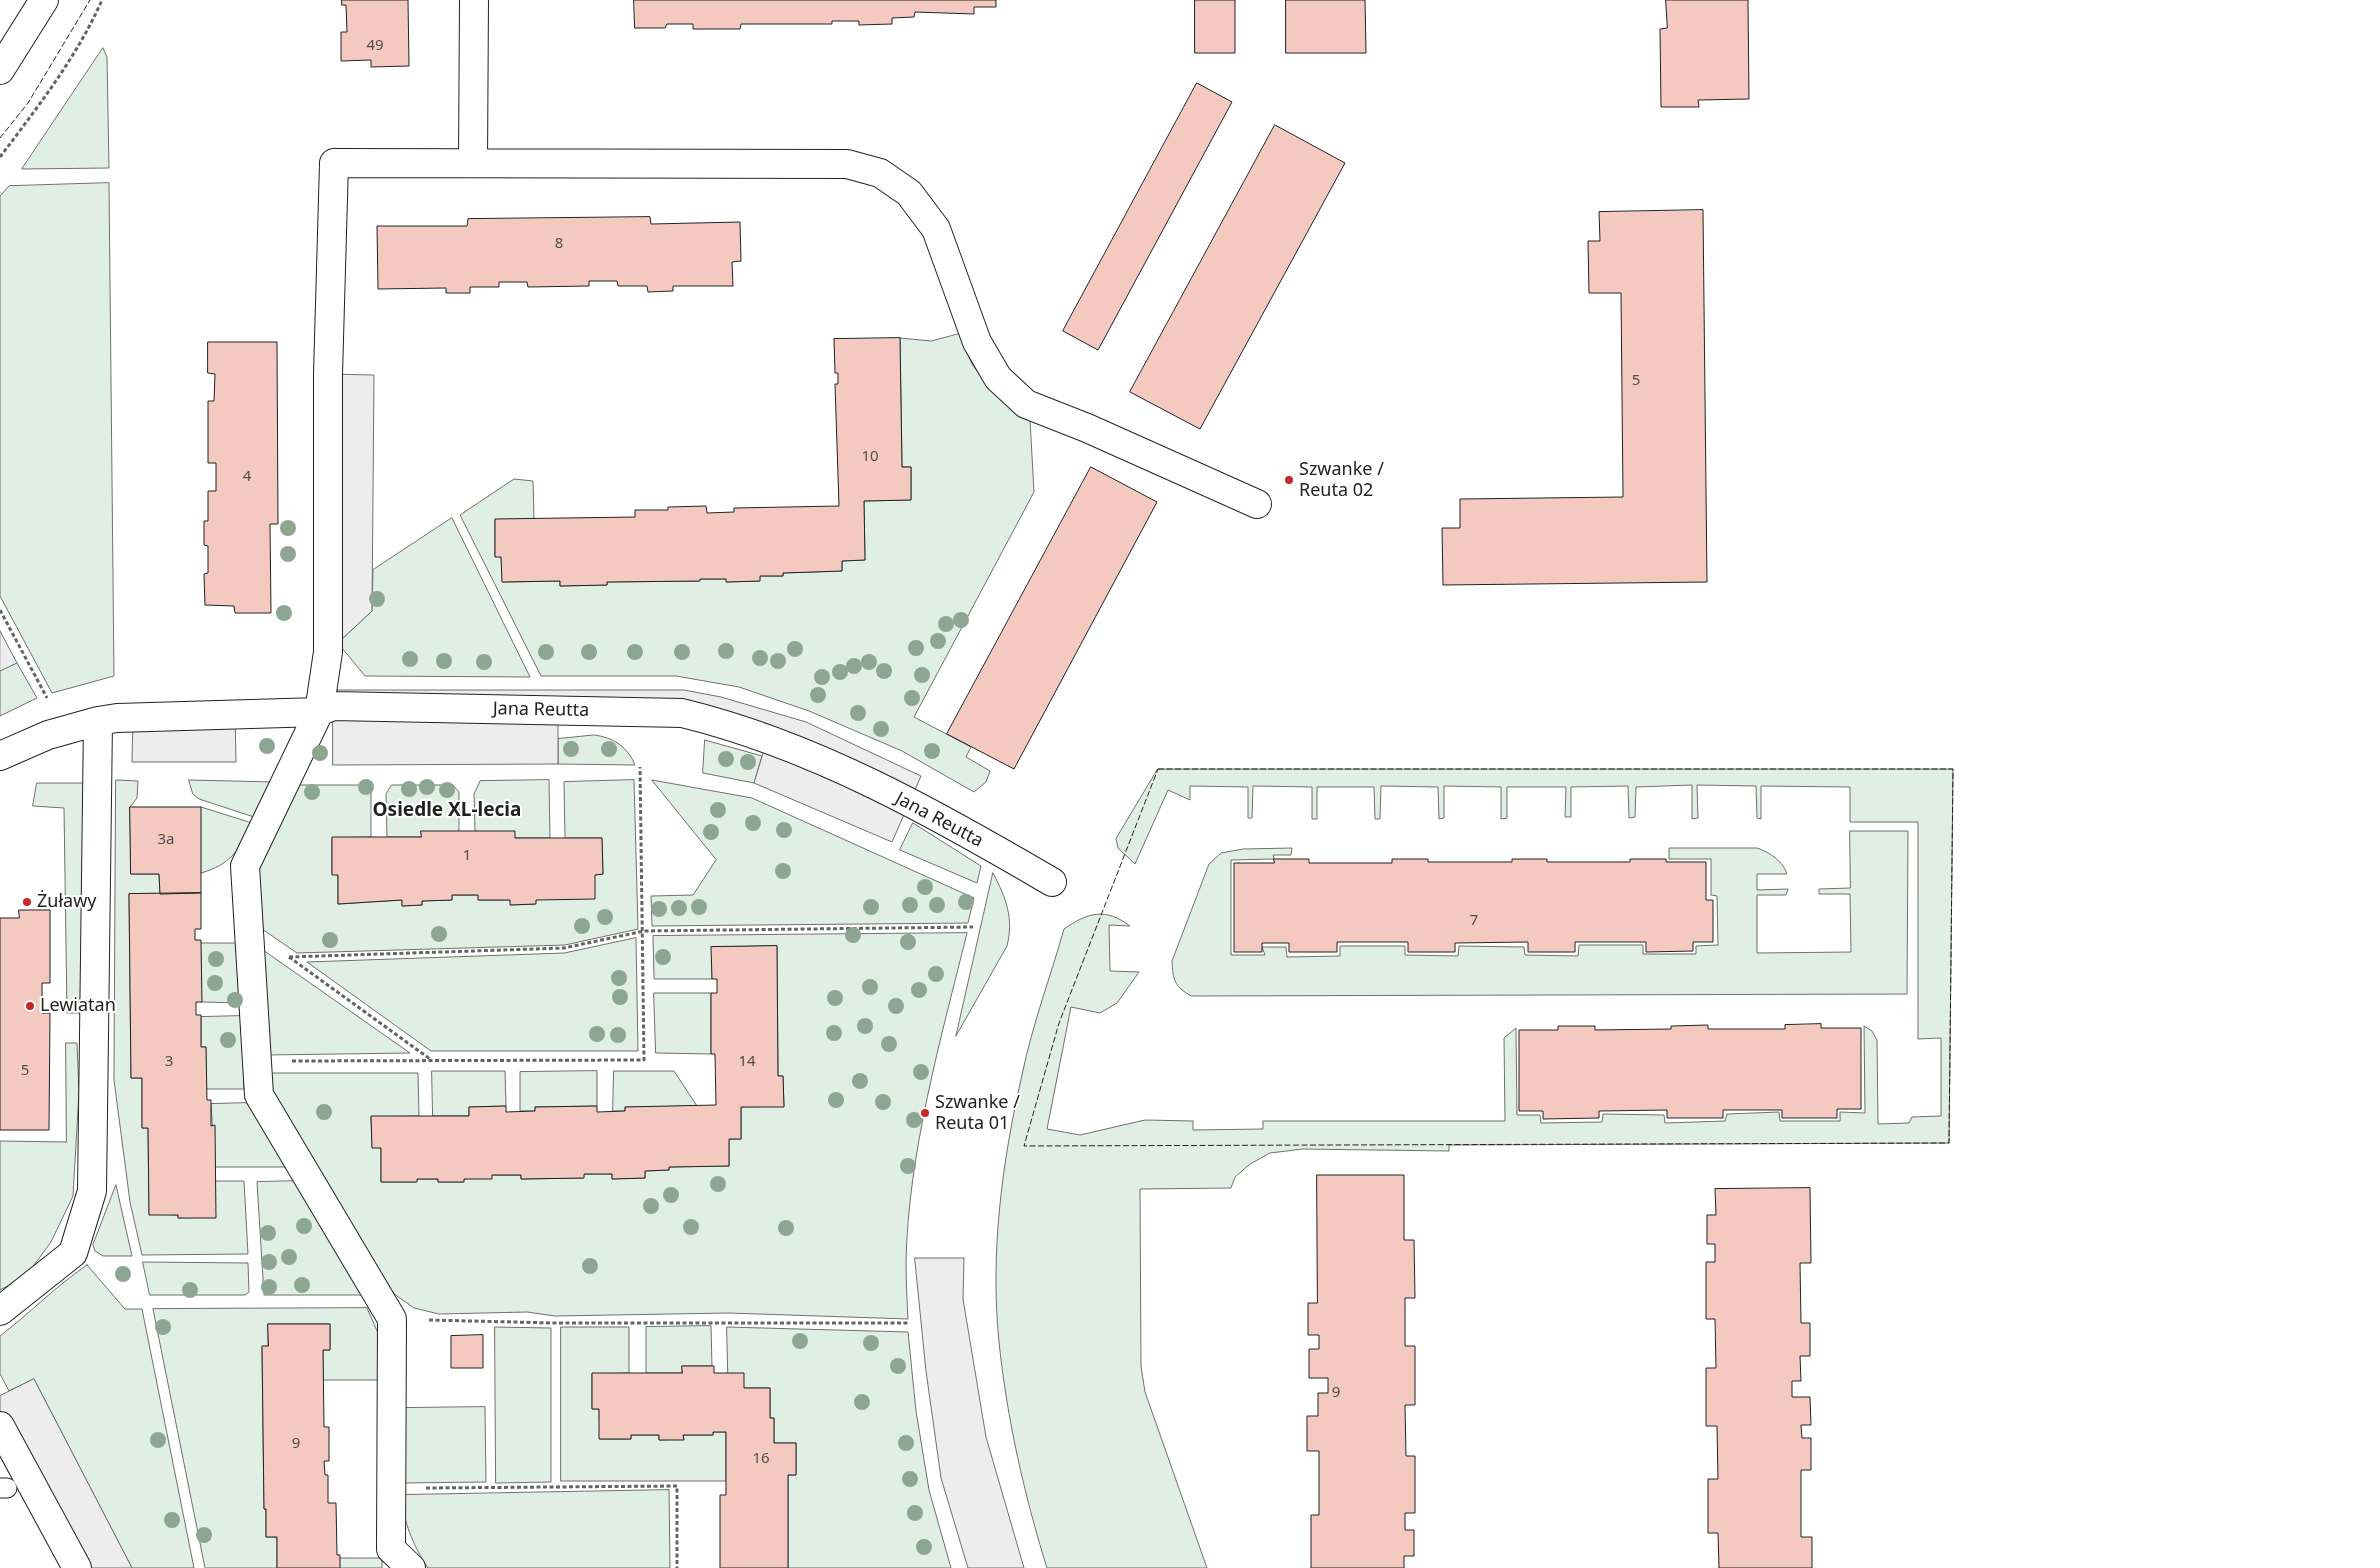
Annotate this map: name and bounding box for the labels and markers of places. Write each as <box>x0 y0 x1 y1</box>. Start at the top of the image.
place label: Szwanke / Reuta 02 <box>1299 459 1384 502</box>
marker: Szwanke / Reuta 02 <box>1283 474 1295 486</box>
place label: Żuławy <box>37 891 96 913</box>
marker: Żuławy <box>21 896 33 908</box>
place label: Lewiatan <box>40 995 116 1017</box>
marker: Lewiatan <box>24 1000 36 1012</box>
place label: Szwanke / Reuta 01 <box>935 1092 1020 1134</box>
marker: Szwanke / Reuta 01 <box>919 1107 931 1119</box>

